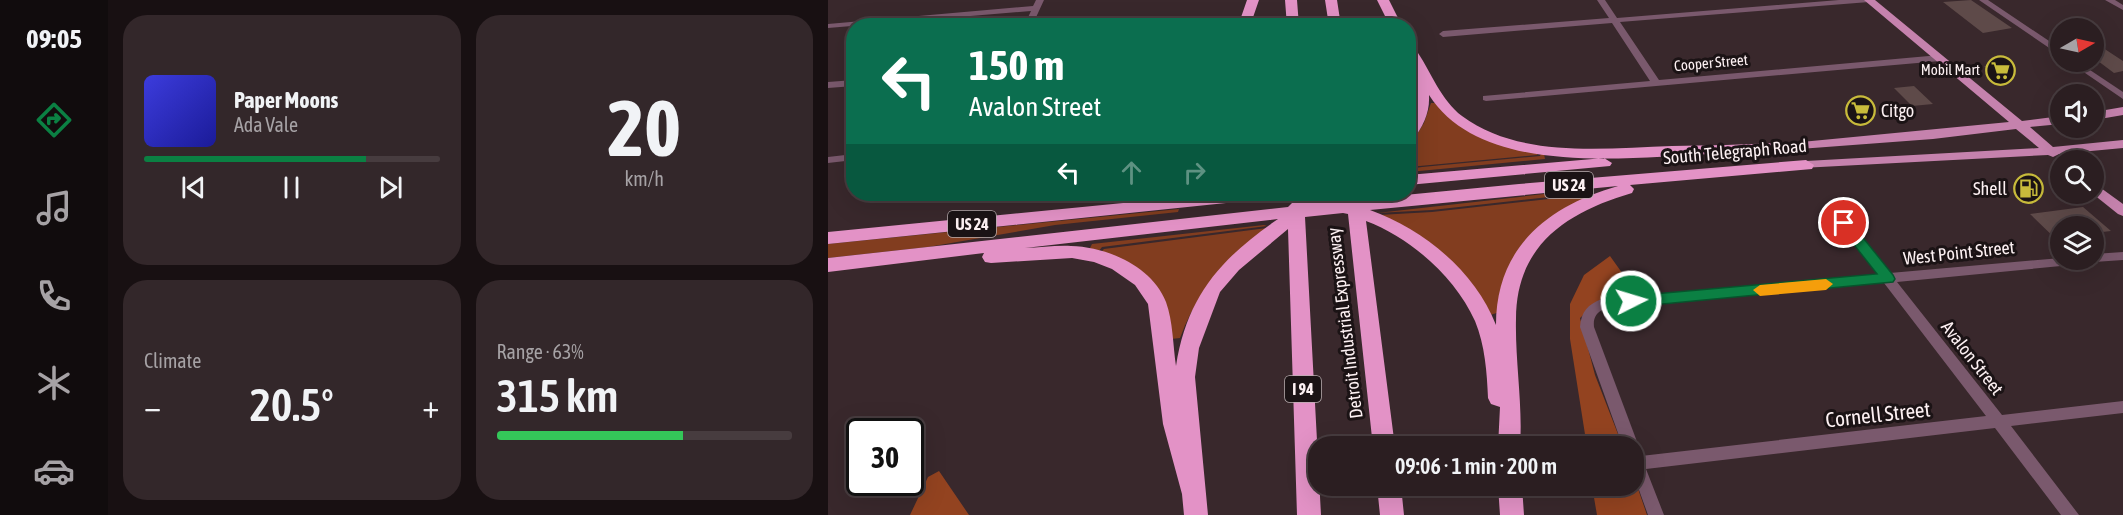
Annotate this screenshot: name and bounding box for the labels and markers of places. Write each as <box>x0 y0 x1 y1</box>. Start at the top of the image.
supermarket icon: Mobil Mart <box>1985 54 2017 86</box>
place label: Mobil Mart <box>1921 61 1980 78</box>
supermarket icon: Citgo <box>1844 95 1876 127</box>
place label: Citgo <box>1881 100 1914 121</box>
fuel station icon: Shell <box>2012 173 2044 205</box>
place label: Shell <box>1973 178 2007 199</box>
pin <box>1818 197 1869 248</box>

